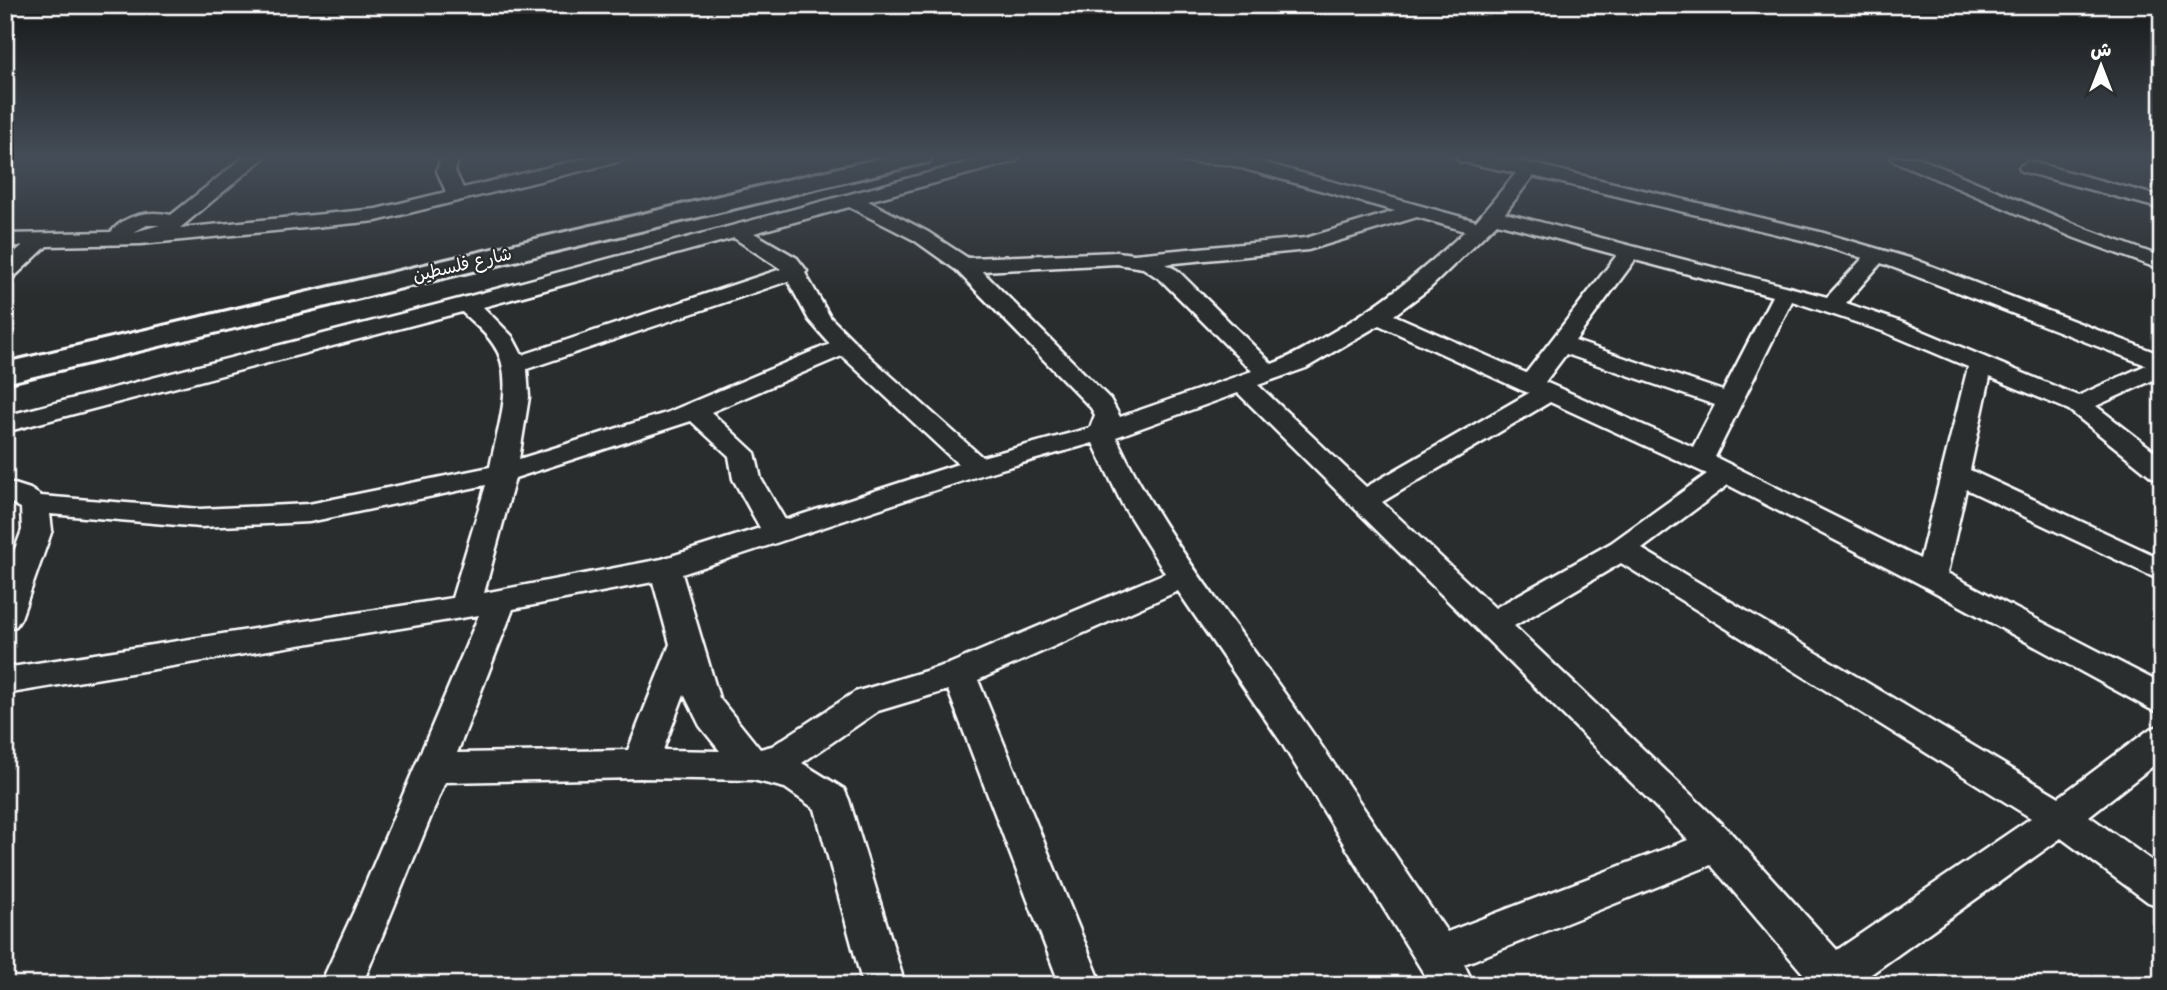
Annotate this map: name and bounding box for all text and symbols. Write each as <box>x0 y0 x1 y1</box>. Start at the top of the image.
north arrow <box>2066 32 2136 102</box>
text: ش <box>2091 37 2112 61</box>
street label: شارع فلسطين <box>410 241 514 288</box>

